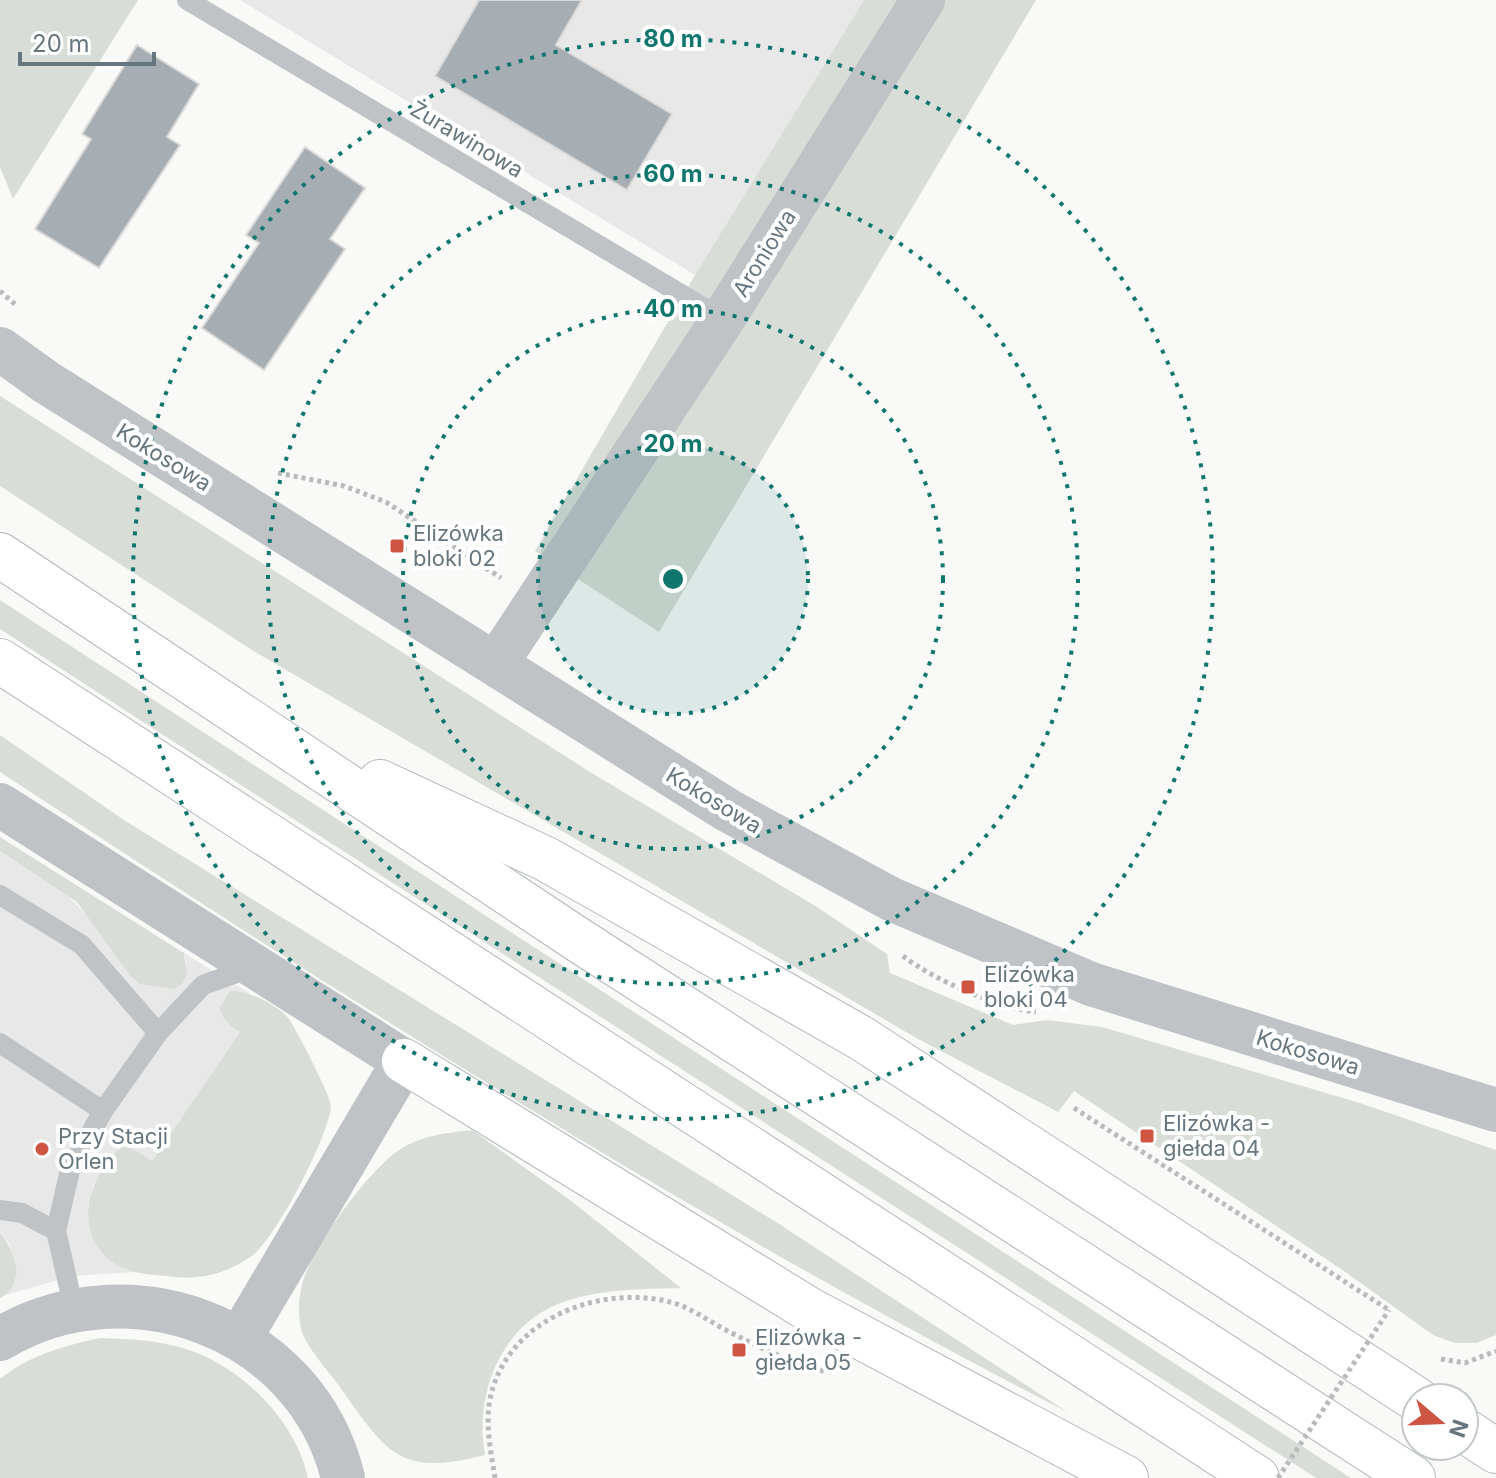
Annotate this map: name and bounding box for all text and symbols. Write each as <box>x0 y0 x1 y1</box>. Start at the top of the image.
scale bar <box>20 16 154 66</box>
text: 80 m <box>643 24 703 53</box>
text: 20 m <box>32 29 90 58</box>
street label: Żurawinowa <box>406 95 528 183</box>
text: 60 m <box>643 159 703 188</box>
street label: Aroniowa <box>727 205 801 301</box>
text: 40 m <box>643 294 703 323</box>
street label: Kokosowa <box>112 418 216 496</box>
text: 20 m <box>644 429 702 458</box>
place label: Elizówka bloki 02 <box>413 520 504 571</box>
marker: Elizówka bloki 02 <box>388 537 406 555</box>
centre of rings <box>659 565 687 593</box>
street label: Kokosowa <box>662 761 766 839</box>
place label: Elizówka bloki 04 <box>984 961 1075 1012</box>
marker: Elizówka bloki 04 <box>959 978 977 996</box>
street label: Kokosowa <box>1253 1024 1363 1080</box>
place label: Elizówka - giełda 04 <box>1163 1110 1270 1161</box>
place label: Przy Stacji Orlen <box>58 1123 168 1174</box>
marker: Elizówka - giełda 04 <box>1138 1127 1156 1145</box>
marker: Przy Stacji Orlen <box>33 1140 51 1158</box>
place label: Elizówka - giełda 05 <box>755 1324 862 1375</box>
marker: Elizówka - giełda 05 <box>730 1341 748 1359</box>
north arrow <box>1400 1382 1480 1462</box>
text: N <box>1444 1416 1474 1441</box>

